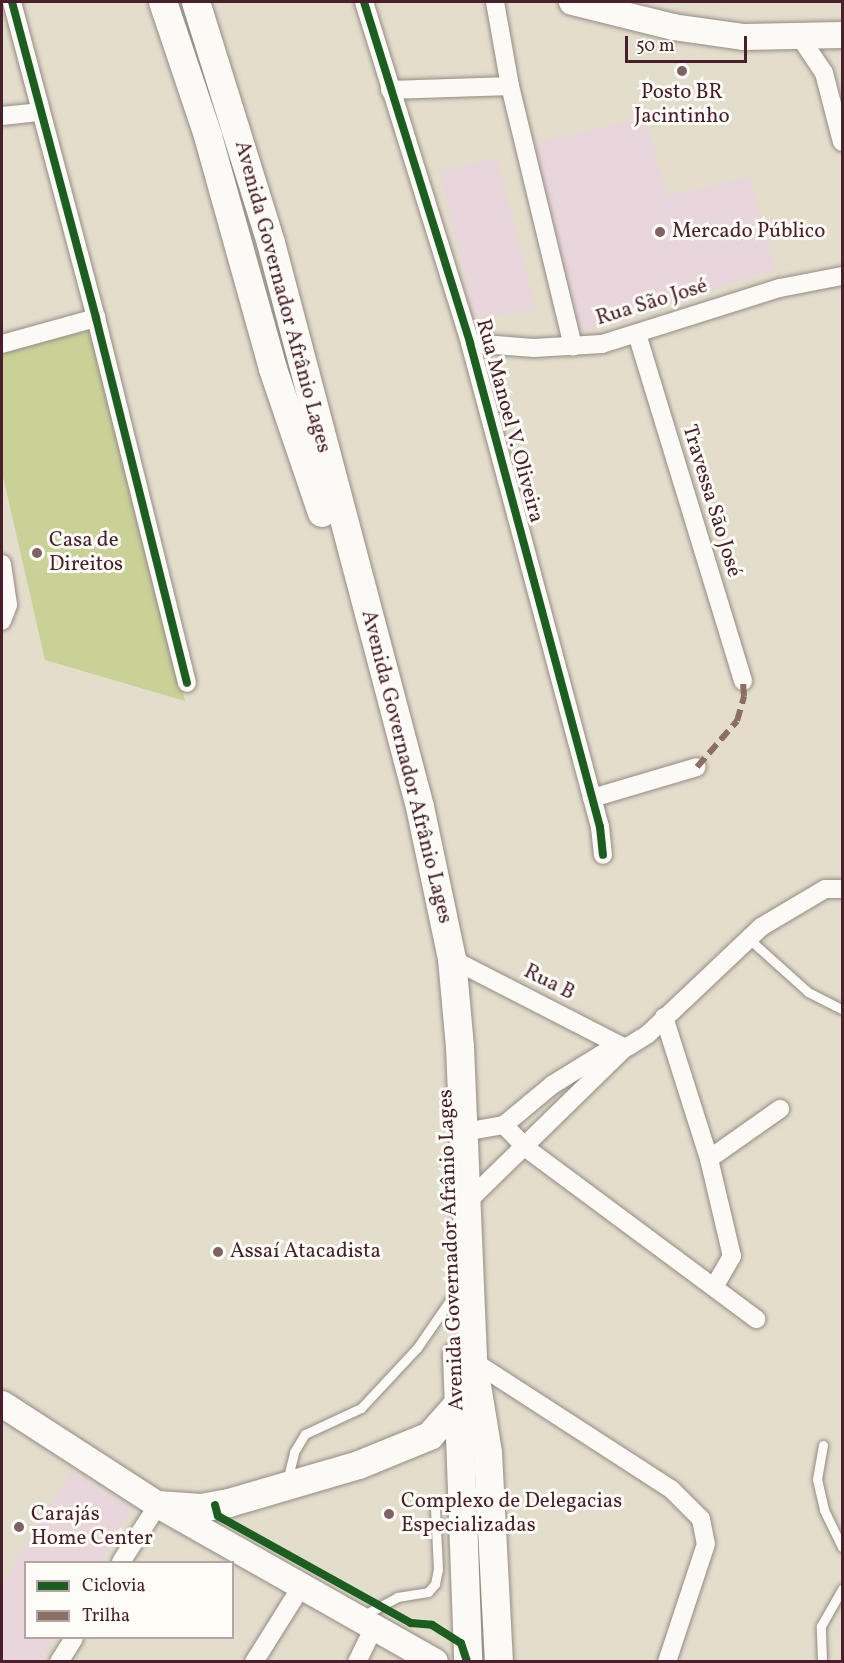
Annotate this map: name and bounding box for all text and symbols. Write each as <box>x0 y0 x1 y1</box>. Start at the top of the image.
scale bar <box>628 24 750 62</box>
text: 50 m <box>636 34 675 59</box>
marker: Posto BR Jacintinho <box>675 64 689 78</box>
place label: Posto BR Jacintinho <box>634 80 730 130</box>
street label: Avenida Governador Afrânio Lages <box>228 138 336 456</box>
place label: Mercado Público <box>672 219 825 245</box>
marker: Mercado Público <box>653 225 667 239</box>
street label: Rua São José <box>593 274 711 332</box>
street label: Rua Manoel V. Oliveira <box>470 316 548 526</box>
street label: Travessa São José <box>676 422 746 580</box>
place label: Casa de Direitos <box>49 528 123 578</box>
marker: Casa de Direitos <box>30 546 44 560</box>
street label: Avenida Governador Afrânio Lages <box>355 608 457 926</box>
street label: Rua B <box>519 960 579 1006</box>
street label: Avenida Governador Afrânio Lages <box>434 1089 470 1411</box>
place label: Assaí Atacadista <box>230 1239 381 1265</box>
marker: Assaí Atacadista <box>211 1245 225 1259</box>
place label: Complexo de Delegacias Especializadas <box>401 1489 622 1539</box>
place label: Carajás Home Center <box>31 1502 153 1552</box>
marker: Complexo de Delegacias Especializadas <box>382 1507 396 1521</box>
marker: Carajás Home Center <box>12 1520 26 1534</box>
legend <box>24 1561 234 1639</box>
text: Ciclovia <box>82 1574 145 1599</box>
text: Trilha <box>82 1604 130 1629</box>

